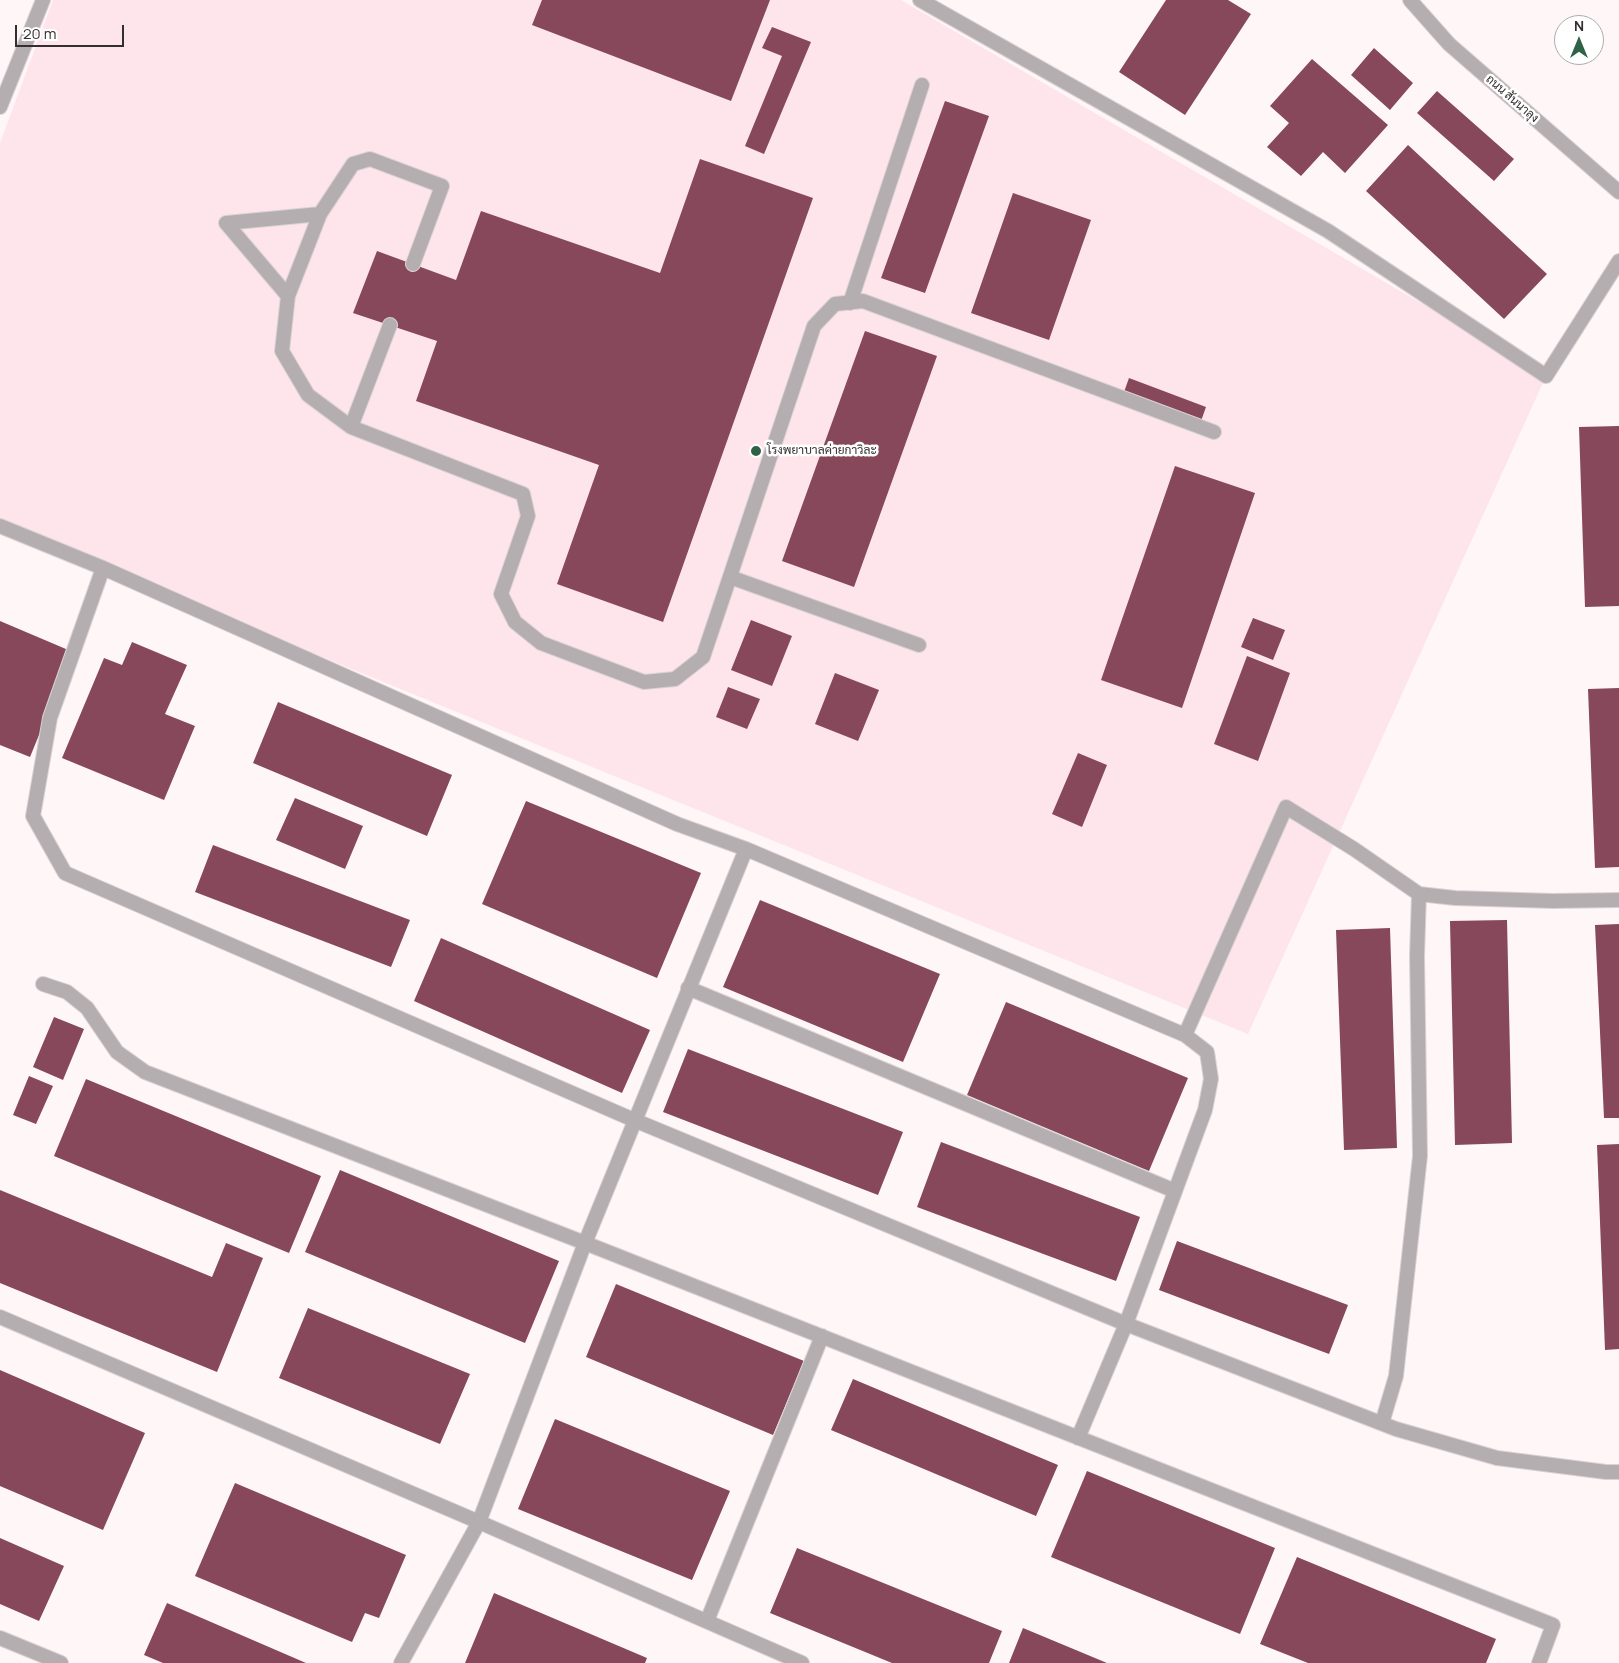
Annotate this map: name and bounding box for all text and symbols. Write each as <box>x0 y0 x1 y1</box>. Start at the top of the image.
scale bar <box>18 15 126 47</box>
north arrow <box>1554 15 1604 65</box>
text: N <box>1574 16 1584 35</box>
text: 20 m <box>23 23 56 44</box>
street label: ถนน สันนาลุง <box>1483 72 1541 126</box>
marker: โรงพยาบาลค่ายกาวิละ <box>749 444 763 458</box>
place label: โรงพยาบาลค่ายกาวิละ <box>767 444 877 458</box>

